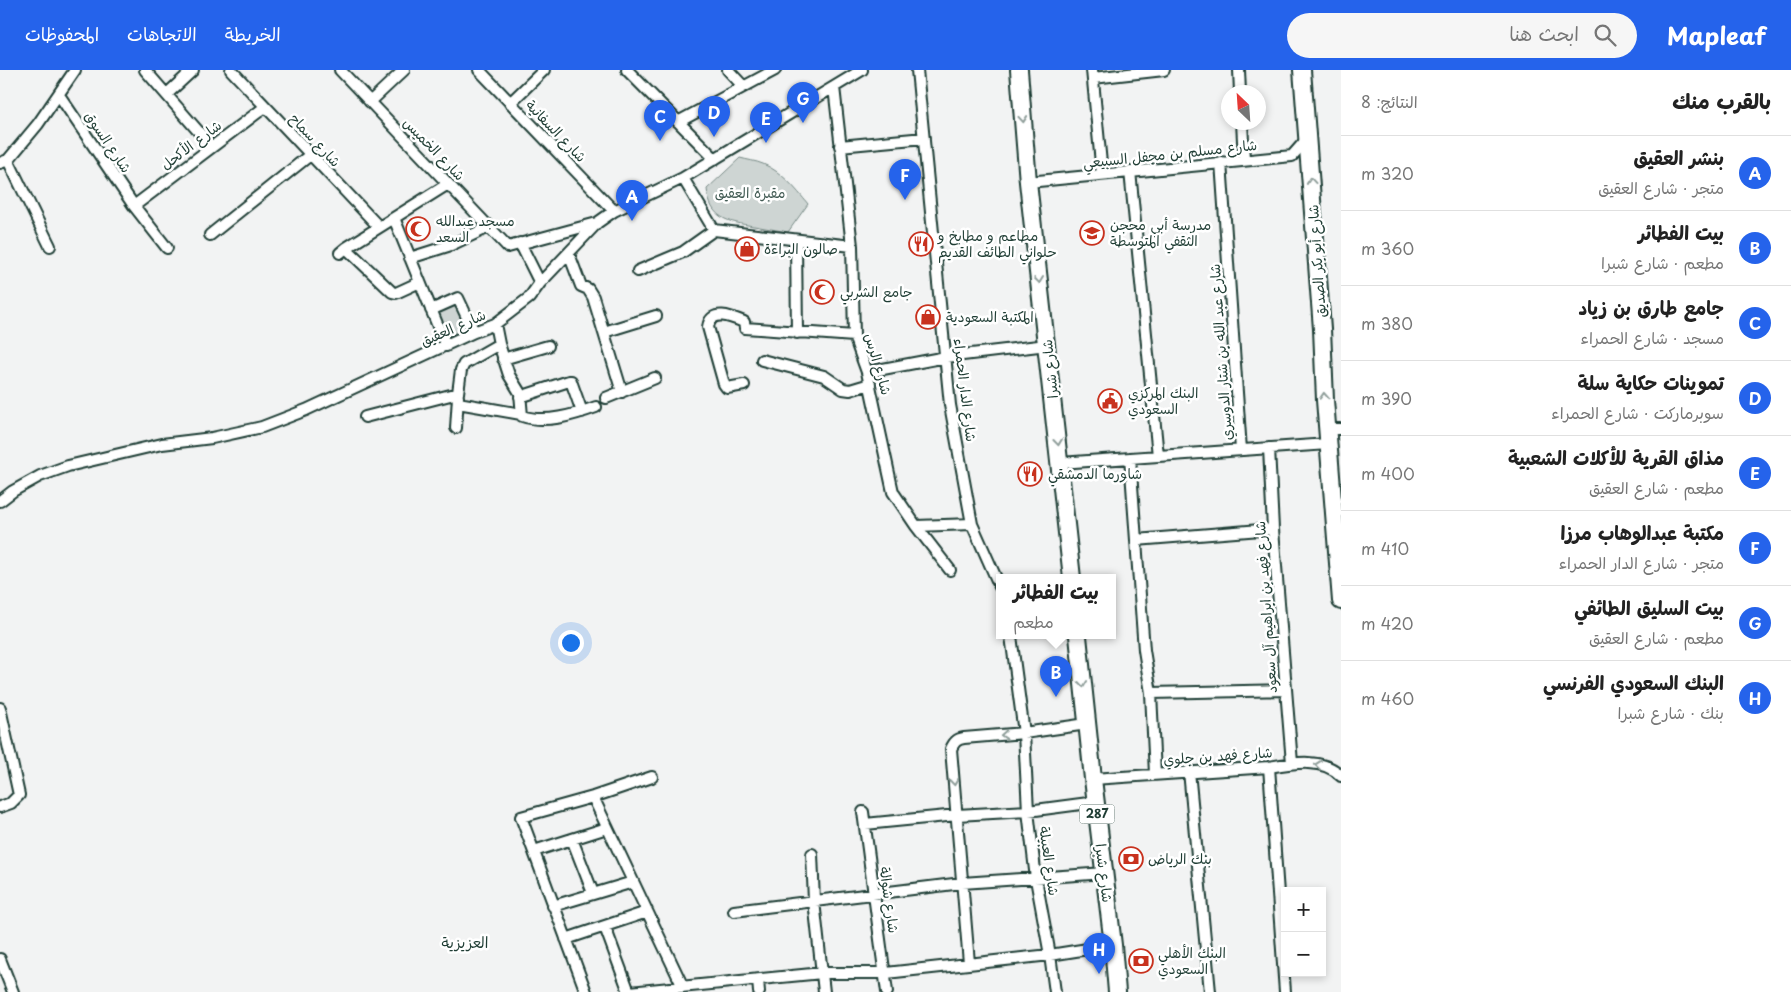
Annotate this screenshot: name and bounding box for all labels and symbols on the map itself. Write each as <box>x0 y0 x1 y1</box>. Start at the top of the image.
pin: G <box>787 82 819 123</box>
north arrow <box>1221 85 1266 130</box>
street label: شارع السفانية <box>521 95 591 167</box>
pin: D <box>698 96 730 137</box>
pin: C <box>644 100 676 141</box>
pin: E <box>750 102 782 143</box>
street label: شارع السوق <box>80 107 137 177</box>
street label: شارع سماح <box>285 108 346 171</box>
street label: شارع الخميس <box>399 112 470 185</box>
street label: شارع الأكحل <box>156 115 226 175</box>
one-way arrow <box>1017 115 1028 123</box>
street label: شارع مسلم بن مجفل السبيعي <box>1082 134 1258 176</box>
pin: F <box>889 159 921 200</box>
one-way arrow <box>1305 177 1316 185</box>
pin: A <box>616 180 648 221</box>
park label: مقبرة العقيق <box>715 182 785 203</box>
street label: شارع أبو بكر الصديق <box>1302 204 1331 318</box>
place label: مسجد عبدالله السعد <box>436 210 515 247</box>
place label: مدرسة أبي محجن الثقفي المتوسطة <box>1110 214 1211 254</box>
mosque icon: مسجد عبدالله السعد <box>405 216 431 242</box>
school or university icon: مدرسة أبي محجن الثقفي المتوسطة <box>1079 220 1105 246</box>
place label: مطاعم و مطابخ و حلواني الطائف القديم <box>937 225 1056 265</box>
restaurant icon: مطاعم و مطابخ و حلواني الطائف القديم <box>908 231 934 257</box>
shop icon: صالون البراءة <box>734 236 760 262</box>
place label: صالون البراءة <box>764 238 838 259</box>
street label: شارع عبد الله بن شتار الدوسري <box>1204 263 1238 441</box>
one-way arrow <box>1033 276 1044 284</box>
mosque icon: جامع الشربي <box>809 279 835 305</box>
place label: جامع الشربي <box>840 281 913 305</box>
street label: شارع العقيق <box>417 304 489 351</box>
shop icon: المكتبة السعودية <box>915 304 941 330</box>
place label: المكتبة السعودية <box>946 306 1034 327</box>
street label: شارع الرس <box>860 331 897 397</box>
street label: شارع الدار الحمراء <box>949 337 982 443</box>
street label: شارع شبرا <box>1036 339 1063 400</box>
place label: البنك المركزي السعودي <box>1128 382 1198 420</box>
public building icon: البنك المركزي السعودي <box>1097 388 1123 414</box>
one-way arrow <box>1319 392 1330 400</box>
one-way arrow <box>1052 438 1063 446</box>
restaurant icon: شاورما الدمشقي <box>1017 461 1043 487</box>
place label: شاورما الدمشقي <box>1048 463 1142 487</box>
street label: شارع فهد بن ابراهيم آل سعود <box>1249 520 1283 694</box>
your location <box>558 630 584 656</box>
pin: B <box>1040 656 1072 697</box>
one-way arrow <box>1077 681 1088 689</box>
one-way arrow <box>1000 729 1008 740</box>
street label: شارع فهد بن جلوي <box>1163 741 1273 771</box>
one-way arrow <box>1314 760 1322 771</box>
one-way arrow <box>948 778 959 786</box>
road number: 287 <box>1080 804 1114 824</box>
street label: شارع العبيلة <box>1034 825 1065 897</box>
street label: شارع شبرا <box>1090 842 1119 904</box>
bank icon: بنك الرياض <box>1118 846 1144 872</box>
place label: بنك الرياض <box>1148 848 1212 869</box>
street label: شارع شوالة <box>874 865 905 934</box>
district label: العزيزية <box>442 930 488 953</box>
pin: H <box>1083 933 1115 974</box>
place label: البنك الأهلي السعودي <box>1158 942 1226 980</box>
bank icon: البنك الأهلي السعودي <box>1128 948 1154 974</box>

